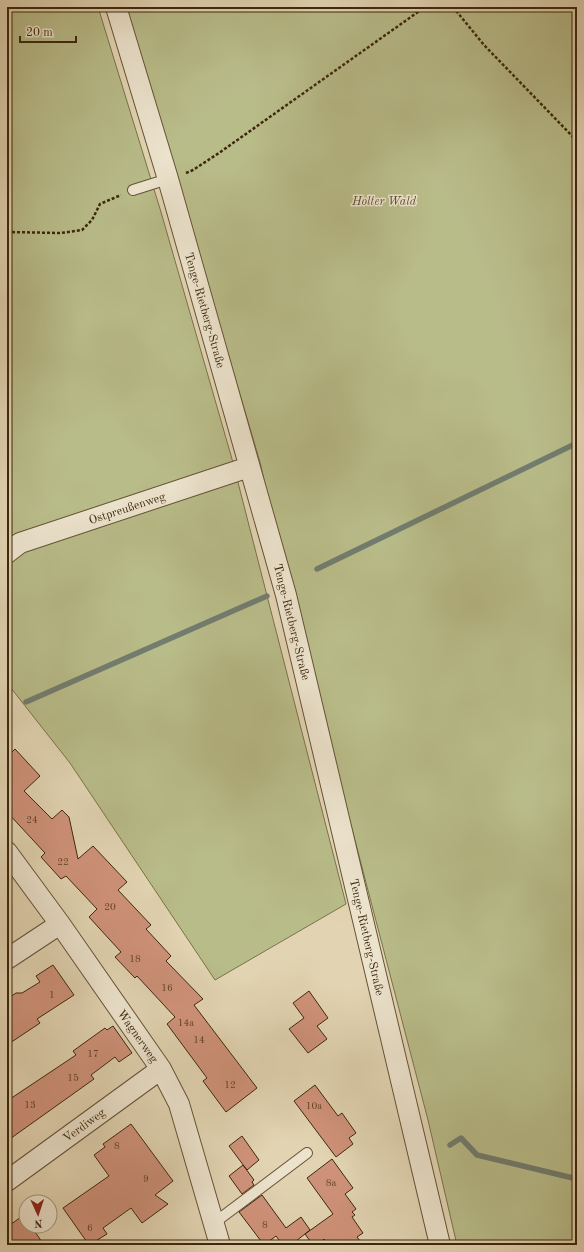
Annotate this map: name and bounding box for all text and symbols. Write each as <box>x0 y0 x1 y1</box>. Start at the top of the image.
scale bar <box>20 18 76 44</box>
text: 20 m <box>26 27 53 39</box>
park label: Holter Wald <box>351 196 417 208</box>
street label: Tenge-Rietberg-Straße <box>182 251 226 370</box>
street label: Ostpreußenweg <box>87 491 168 527</box>
street label: Tenge-Rietberg-Straße <box>271 563 311 682</box>
house number: 24 <box>26 815 38 825</box>
house number: 22 <box>57 857 69 867</box>
street label: Tenge-Rietberg-Straße <box>347 878 385 997</box>
house number: 20 <box>104 902 116 912</box>
house number: 18 <box>129 954 141 964</box>
house number: 16 <box>161 983 173 993</box>
house number: 1 <box>49 990 55 1000</box>
street label: Wagnerweg <box>115 1008 160 1066</box>
house number: 14a <box>178 1018 194 1028</box>
house number: 14 <box>193 1035 205 1045</box>
house number: 17 <box>87 1049 99 1059</box>
house number: 15 <box>67 1073 79 1083</box>
house number: 12 <box>224 1080 236 1090</box>
house number: 13 <box>24 1100 36 1110</box>
house number: 10a <box>306 1101 322 1111</box>
street label: Verdiweg <box>61 1106 108 1145</box>
house number: 8 <box>114 1141 120 1151</box>
house number: 9 <box>143 1174 149 1184</box>
house number: 8a <box>326 1178 336 1188</box>
north arrow <box>18 1194 58 1234</box>
text: N <box>33 1217 43 1228</box>
house number: 8 <box>262 1220 268 1230</box>
house number: 6 <box>87 1223 93 1233</box>

